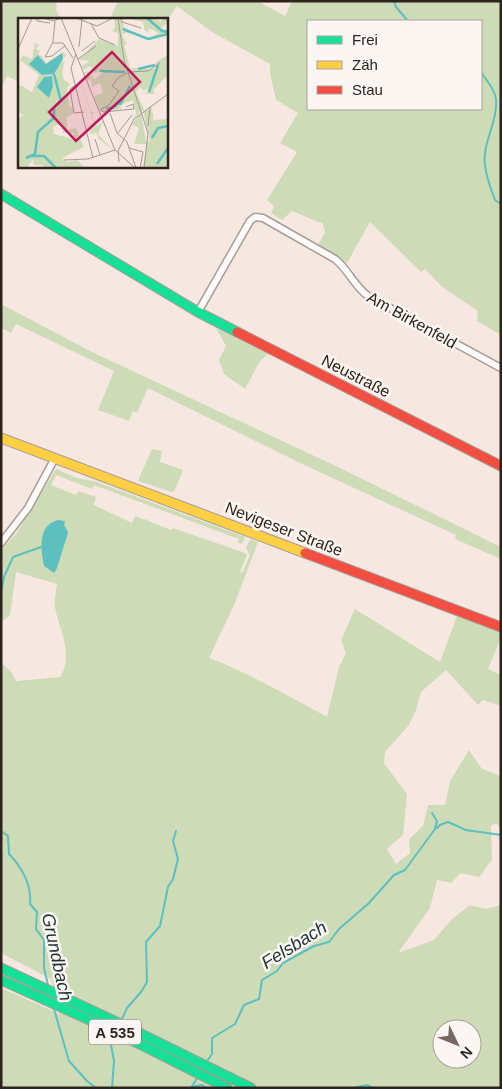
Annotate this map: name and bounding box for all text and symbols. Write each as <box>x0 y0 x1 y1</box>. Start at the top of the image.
inset map <box>18 18 168 168</box>
legend <box>307 20 482 110</box>
text: Frei <box>352 31 378 48</box>
text: Zäh <box>352 56 378 73</box>
text: Stau <box>352 81 383 98</box>
street label: Am Birkenfeld <box>364 288 460 352</box>
street label: Neustraße <box>319 351 393 401</box>
street label: Nevigeser Straße <box>223 499 345 559</box>
water label: Grundbach <box>38 911 76 1003</box>
water label: Felsbach <box>258 917 330 973</box>
north arrow <box>432 1019 482 1069</box>
road number: A 535 <box>89 1020 141 1044</box>
text: N <box>457 1044 476 1062</box>

